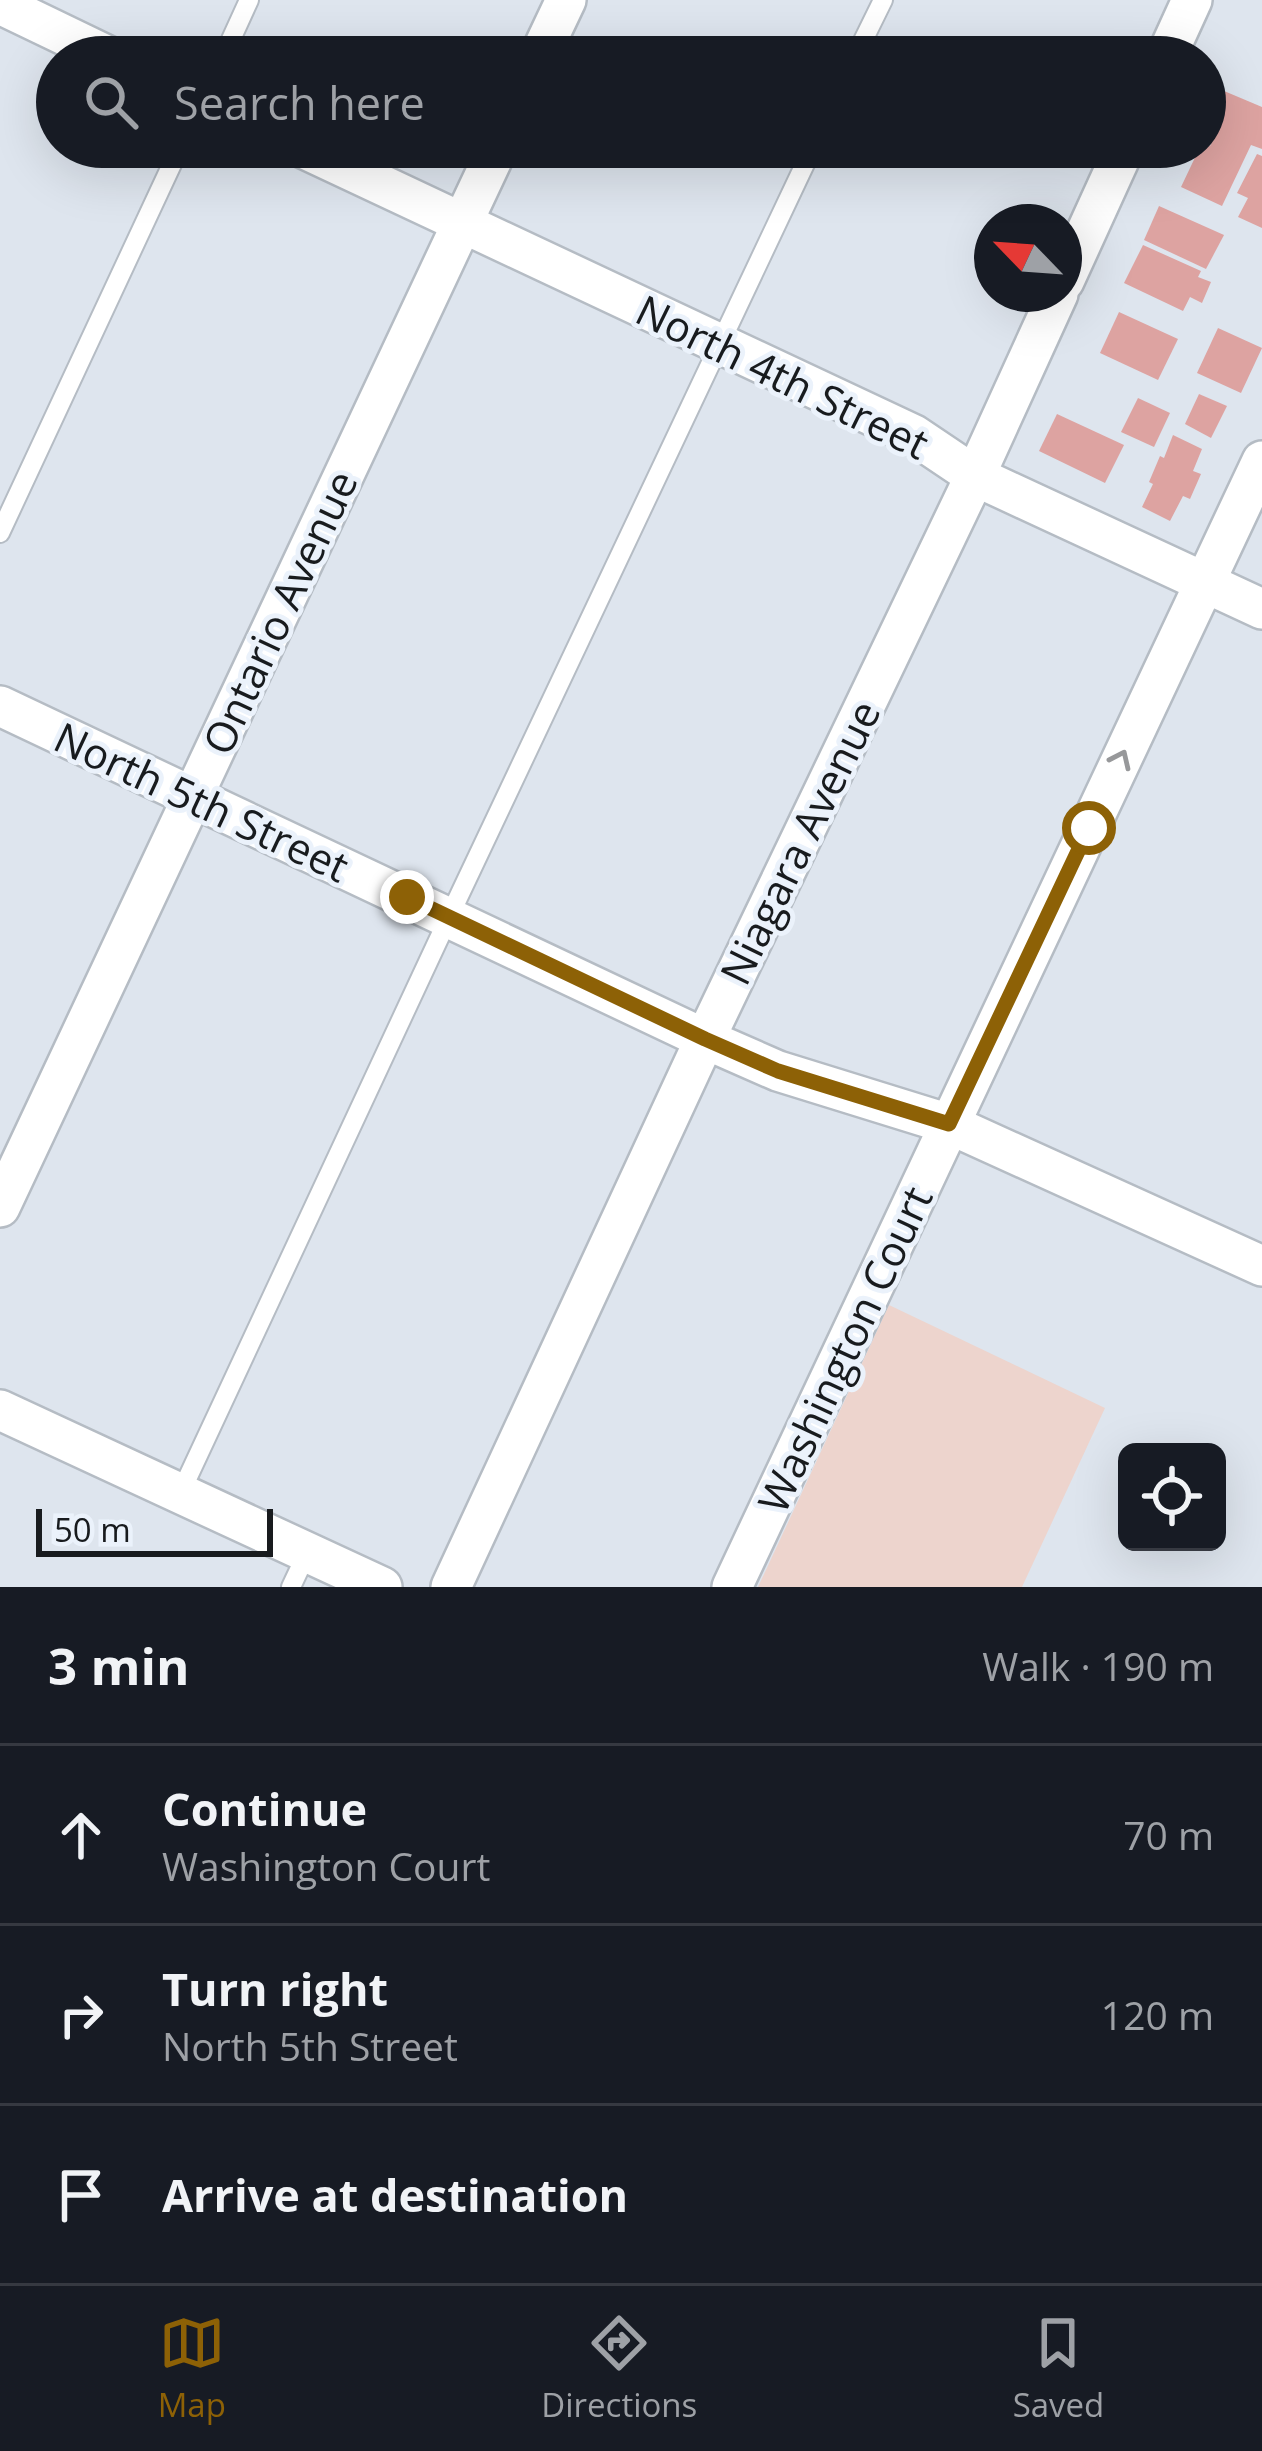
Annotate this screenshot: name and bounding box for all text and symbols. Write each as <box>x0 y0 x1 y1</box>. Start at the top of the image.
search box <box>36 36 1226 168</box>
icon: search <box>78 69 144 135</box>
text: Search here <box>174 72 425 133</box>
north arrow <box>974 204 1082 312</box>
street label: North 4th Street <box>627 281 939 471</box>
street label: Ontario Avenue <box>188 461 370 763</box>
street label: Niagara Avenue <box>706 690 892 994</box>
street label: North 5th Street <box>46 708 358 894</box>
one-way arrow <box>1107 750 1130 771</box>
route start <box>1062 801 1116 855</box>
route end <box>380 870 434 924</box>
street label: Washington Court <box>743 1177 945 1521</box>
map controls <box>1118 1443 1226 1551</box>
button: locate <box>1118 1443 1226 1551</box>
scale bar <box>36 1503 273 1556</box>
text: 50 m <box>54 1507 131 1552</box>
text: 3 min <box>48 1630 190 1700</box>
text: Walk · 190 m <box>982 1639 1214 1692</box>
text: Continue <box>162 1778 367 1839</box>
icon: ahead <box>48 1802 114 1868</box>
text: 70 m <box>1123 1808 1214 1861</box>
text: Washington Court <box>162 1839 490 1892</box>
text: Turn right <box>162 1958 388 2019</box>
icon: right <box>48 1982 114 2048</box>
text: 120 m <box>1101 1988 1214 2041</box>
text: North 5th Street <box>162 2019 458 2072</box>
icon: arrive <box>48 2162 114 2228</box>
text: Arrive at destination <box>162 2164 628 2225</box>
tab: Map <box>158 2310 226 2427</box>
tab: Directions <box>541 2310 697 2427</box>
tab: Saved <box>1013 2310 1104 2427</box>

